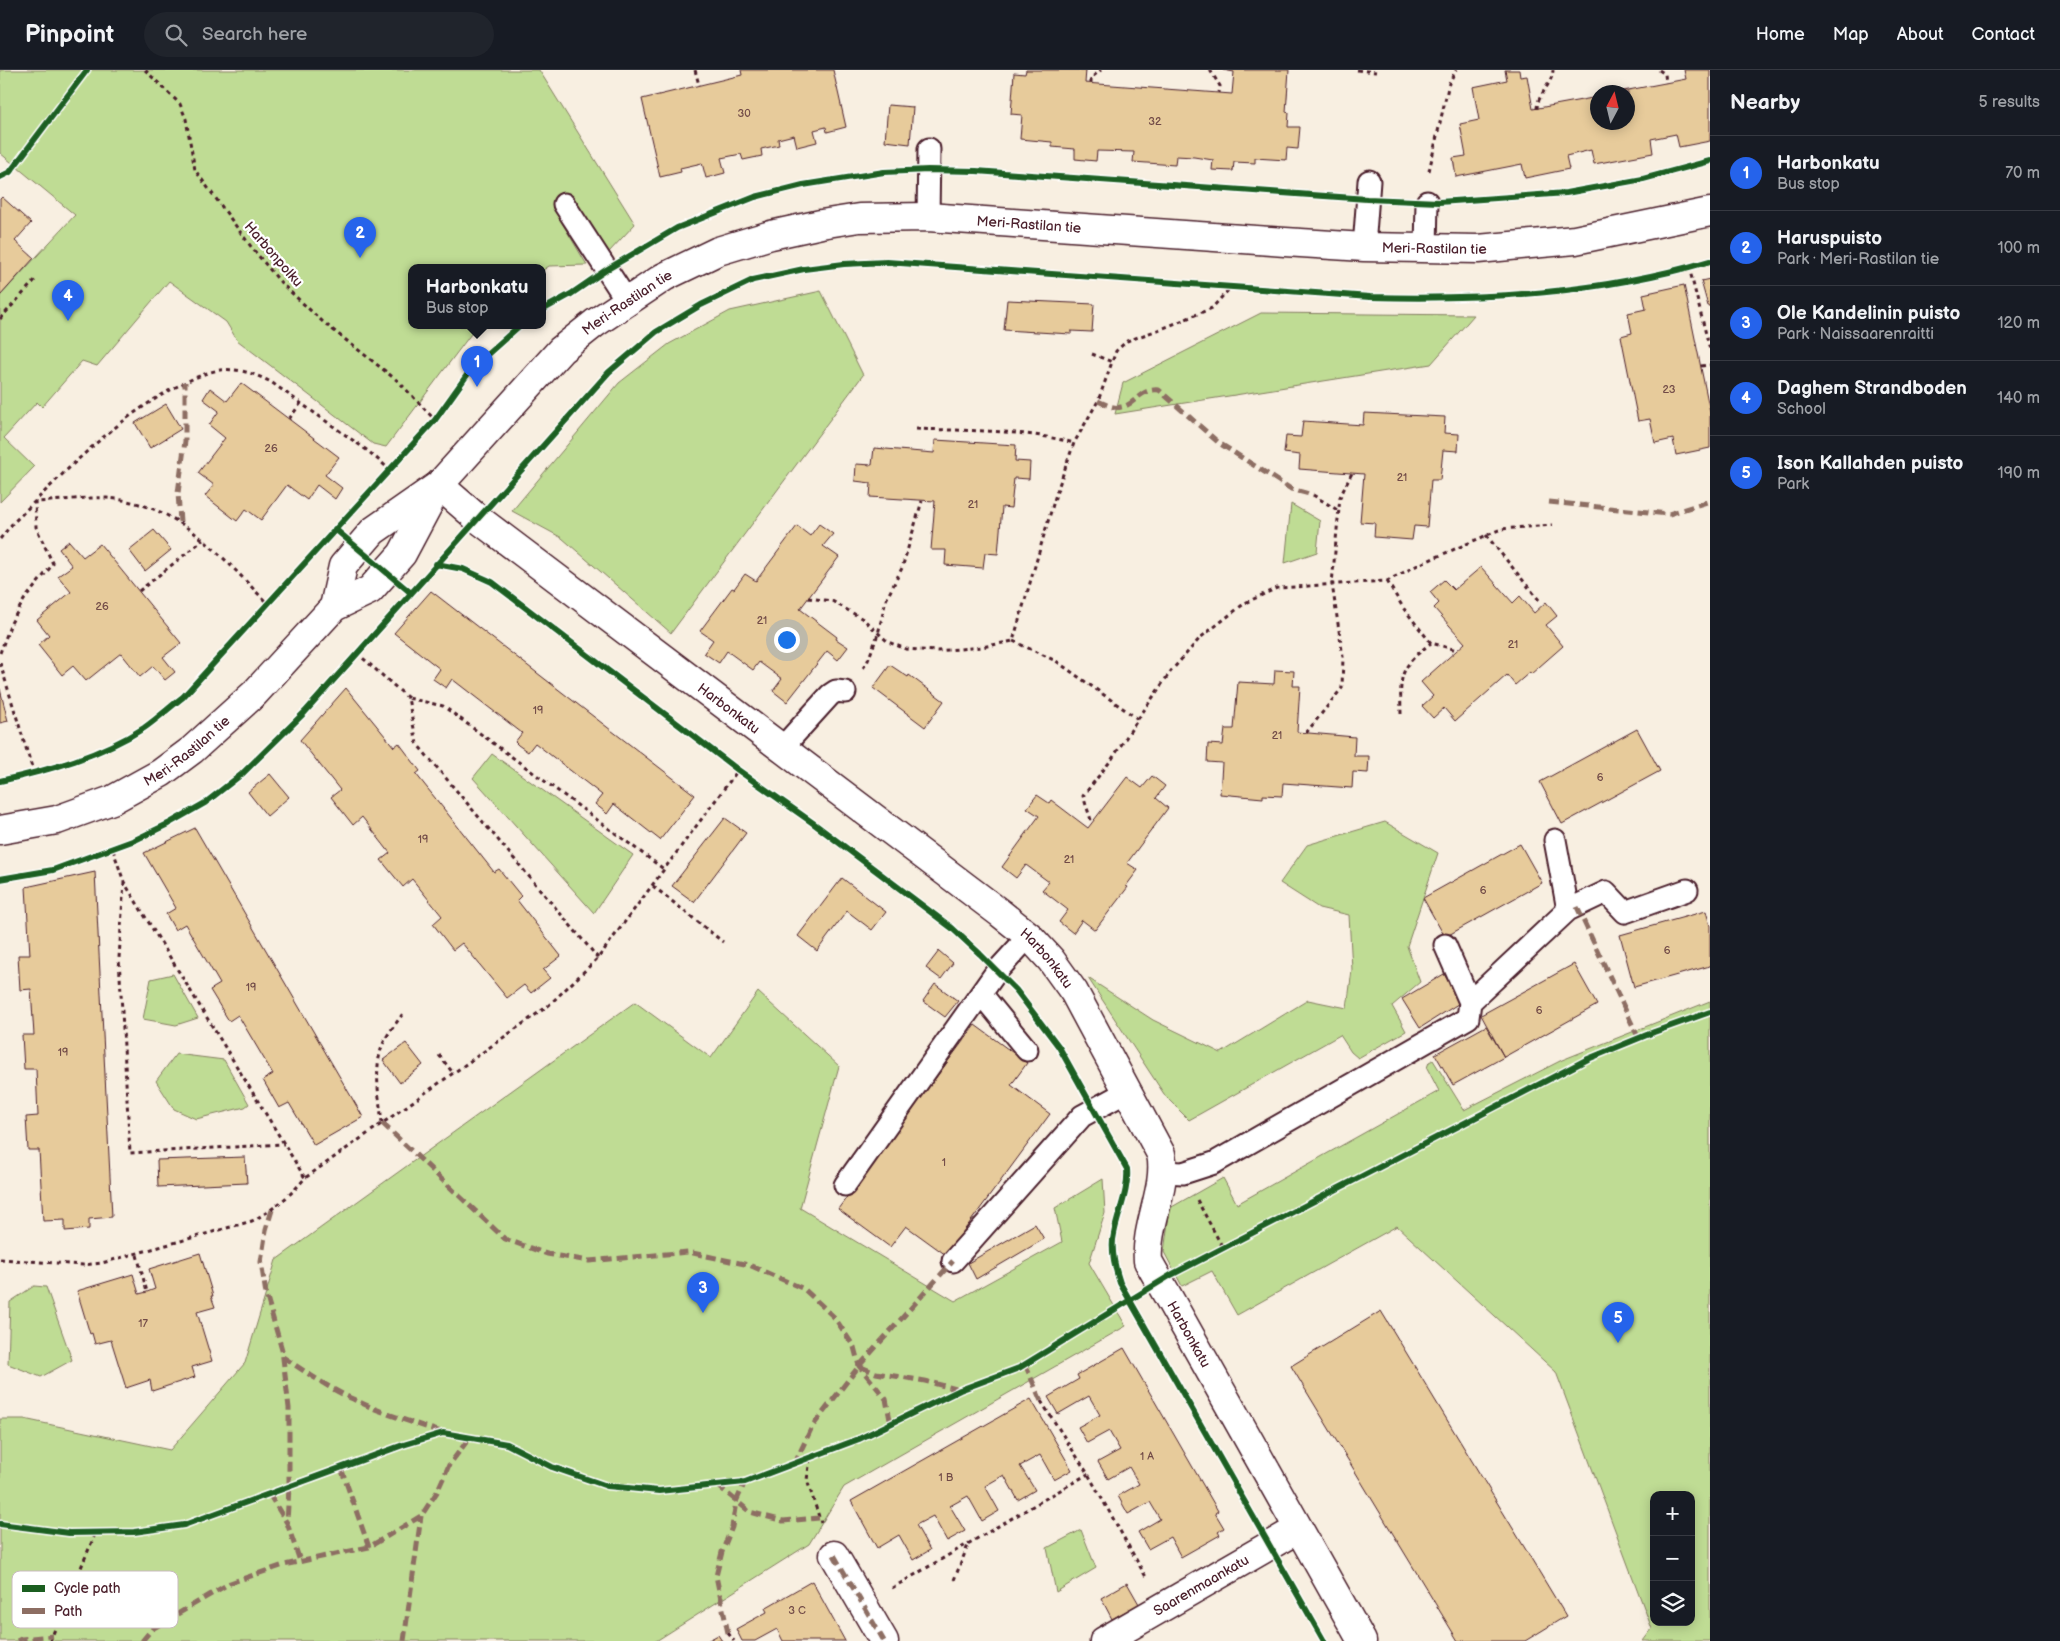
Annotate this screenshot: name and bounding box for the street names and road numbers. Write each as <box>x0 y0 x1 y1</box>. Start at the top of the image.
street label: Meri-Rastilan tie <box>976 212 1082 237</box>
street label: Harbonpolku <box>241 218 307 290</box>
street label: Meri-Rastilan tie <box>1382 239 1487 258</box>
street label: Meri-Rastilan tie <box>579 266 675 339</box>
street label: Harbonkatu <box>694 680 763 738</box>
street label: Meri-Rastilan tie <box>141 712 233 790</box>
street label: Harbonkatu <box>1017 924 1076 992</box>
street label: Harbonkatu <box>1163 1298 1214 1371</box>
street label: Saarenmaankatu <box>1151 1551 1252 1620</box>

